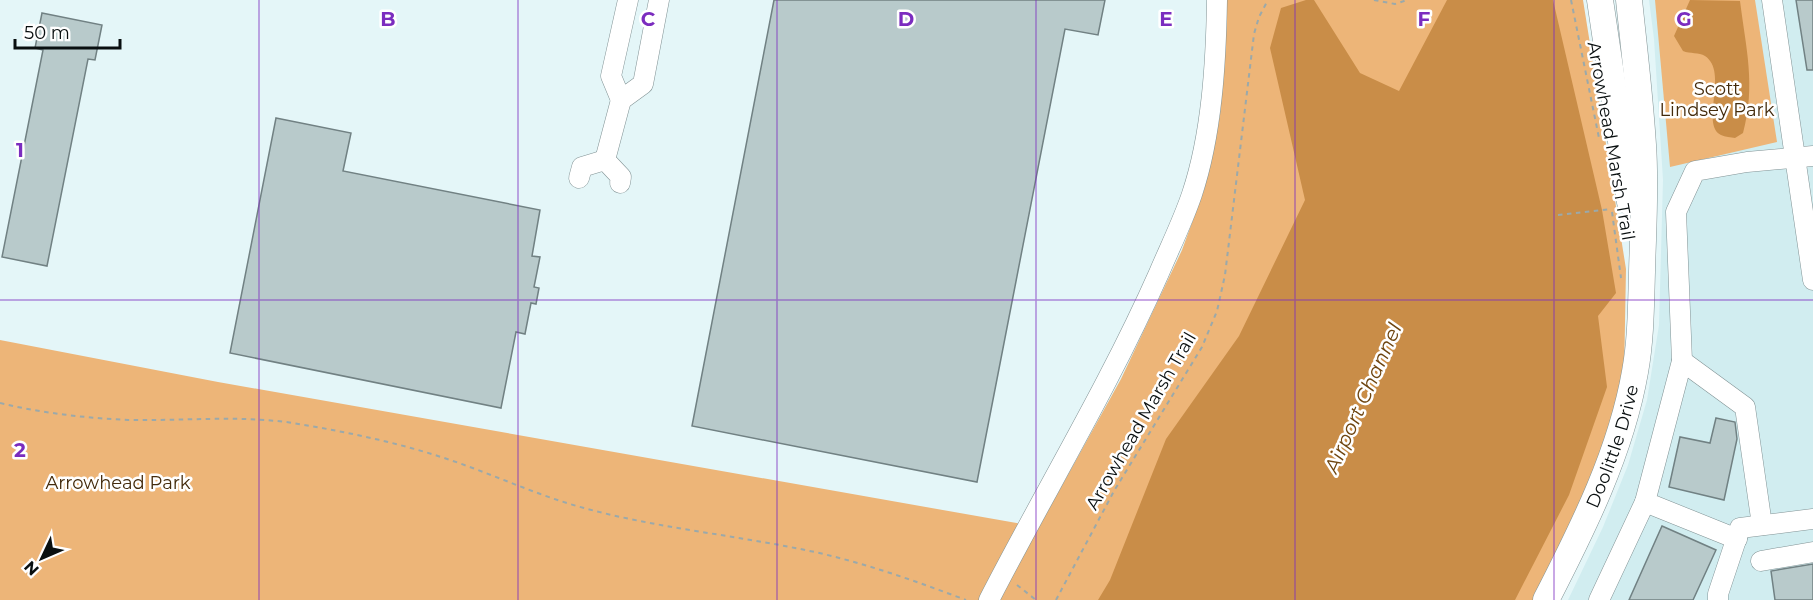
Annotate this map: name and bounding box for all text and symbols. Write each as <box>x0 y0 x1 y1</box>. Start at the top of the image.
text: B <box>380 7 396 31</box>
text: C <box>641 7 656 31</box>
text: D <box>898 7 914 31</box>
text: E <box>1159 7 1173 31</box>
text: F <box>1418 7 1431 31</box>
text: G <box>1676 7 1692 31</box>
scale bar <box>15 12 120 50</box>
text: 50 m <box>24 22 70 44</box>
street label: Arrowhead Marsh Trail <box>1583 40 1639 242</box>
park label: Scott Lindsey Park <box>1660 78 1775 121</box>
text: 1 <box>16 138 24 162</box>
water label: Airport Channel <box>1319 319 1407 477</box>
street label: Arrowhead Marsh Trail <box>1081 328 1201 514</box>
street label: Doolittle Drive <box>1581 382 1643 511</box>
text: 2 <box>14 438 26 462</box>
park label: Arrowhead Park <box>45 472 191 494</box>
north arrow <box>12 528 72 588</box>
text: N <box>20 557 43 579</box>

